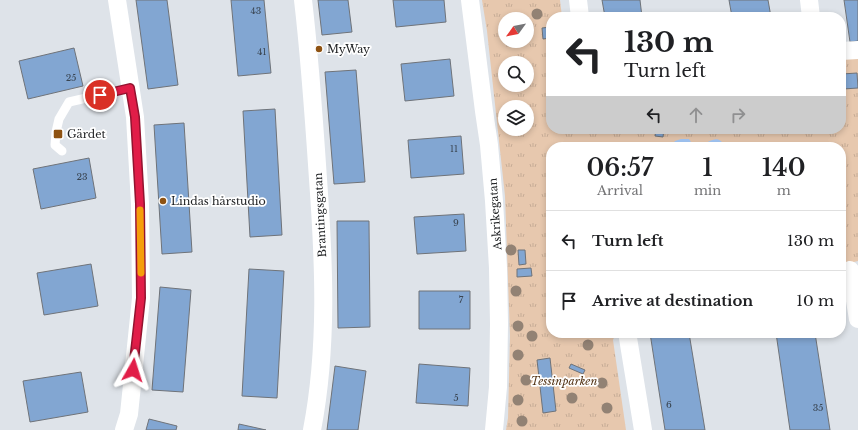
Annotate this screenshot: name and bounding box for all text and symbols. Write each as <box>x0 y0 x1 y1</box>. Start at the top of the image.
house number: 43 <box>251 5 261 16</box>
north arrow <box>498 12 534 48</box>
map controls <box>498 12 534 136</box>
text: 130 m <box>624 25 714 60</box>
icon: left <box>558 28 610 80</box>
place label: MyWay <box>327 42 370 56</box>
marker: MyWay <box>314 44 324 54</box>
house number: 41 <box>257 46 267 57</box>
button: search <box>498 56 534 92</box>
text: Turn left <box>624 60 706 82</box>
house number: 25 <box>66 72 76 83</box>
pin <box>83 78 117 112</box>
icon: arrive <box>89 84 111 106</box>
button: layers <box>498 100 534 136</box>
icon: left <box>643 104 665 126</box>
icon: ahead <box>685 104 707 126</box>
icon: right <box>727 104 749 126</box>
place label: Gärdet <box>67 127 107 141</box>
marker: Gärdet <box>52 128 64 140</box>
house number: 11 <box>450 143 458 154</box>
text: 06:57 <box>587 153 653 182</box>
text: 1 <box>702 153 713 182</box>
text: 140 <box>762 153 805 182</box>
house number: 23 <box>76 171 88 182</box>
street label: Brantingsgatan <box>311 172 329 258</box>
street label: Askrikegatan <box>485 177 505 252</box>
text: Arrival <box>597 182 643 199</box>
text: min <box>694 182 721 199</box>
text: m <box>777 182 791 199</box>
place label: Lindas hårstudio <box>171 194 266 208</box>
marker: Lindas hårstudio <box>158 196 168 206</box>
house number: 9 <box>453 217 459 228</box>
icon: left <box>558 230 580 252</box>
text: Turn left <box>592 231 663 250</box>
text: 130 m <box>787 231 834 250</box>
icon: arrive <box>558 290 580 312</box>
text: Arrive at destination <box>592 291 753 310</box>
text: 10 m <box>796 291 834 310</box>
house number: 7 <box>459 294 464 305</box>
position arrow <box>112 349 154 391</box>
park label: Tessinparken <box>531 374 597 388</box>
house number: 5 <box>453 392 459 403</box>
house number: 6 <box>666 399 672 410</box>
house number: 35 <box>813 402 823 413</box>

